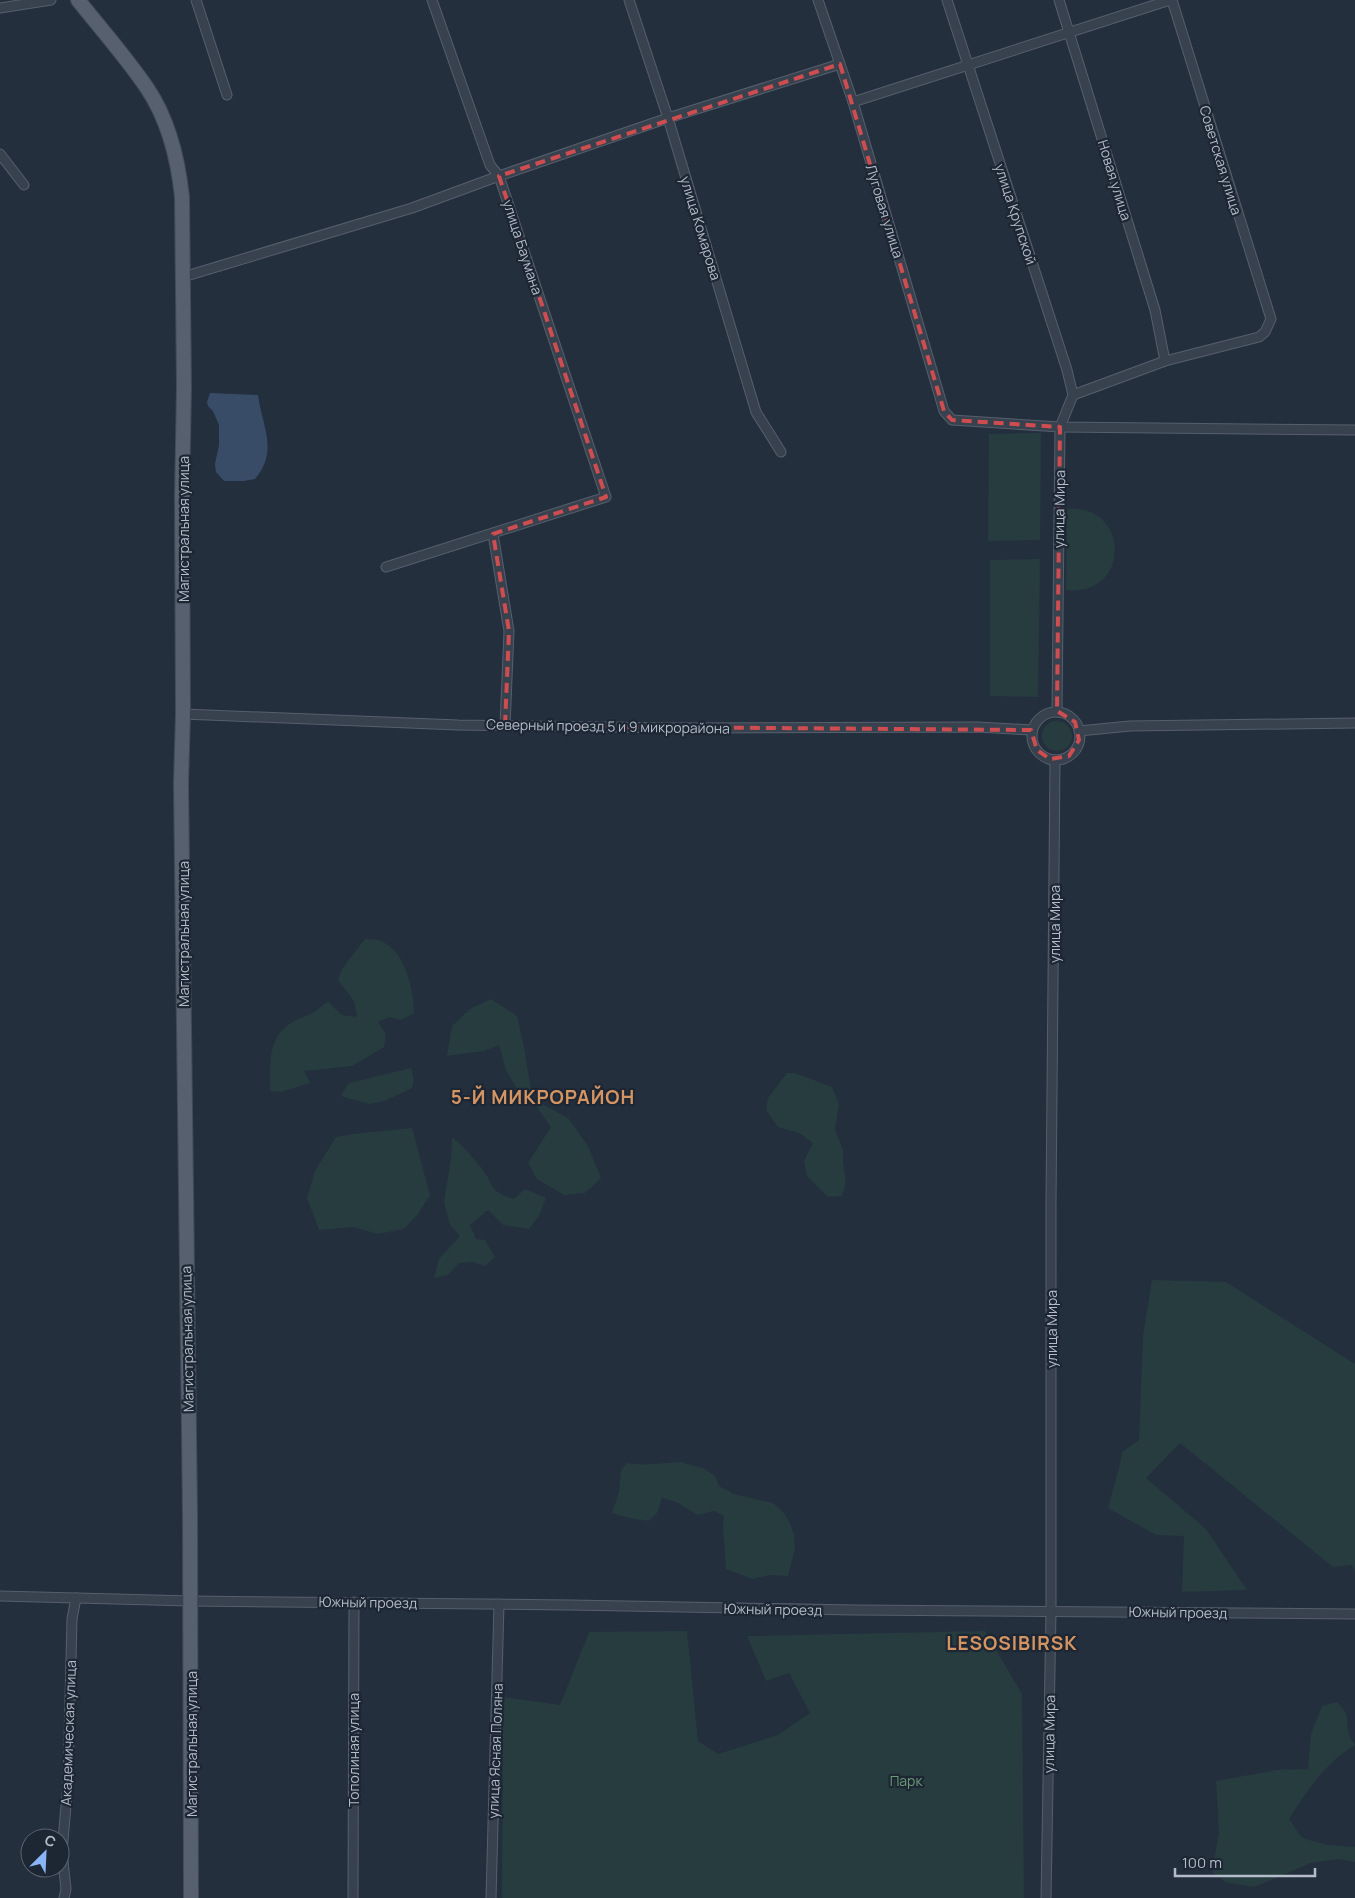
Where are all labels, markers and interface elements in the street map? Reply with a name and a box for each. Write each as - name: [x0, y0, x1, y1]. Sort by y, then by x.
- street label: Советская улица: [1195, 103, 1247, 217]
- street label: Новая улица: [1094, 137, 1136, 223]
- street label: улица Крупской: [991, 161, 1041, 267]
- street label: Луговая улица: [862, 162, 908, 260]
- street label: улица Комарова: [676, 174, 726, 282]
- street label: улица Баумана: [499, 197, 547, 297]
- street label: Магистральная улица: [174, 456, 193, 602]
- street label: улица Мира: [1049, 470, 1069, 548]
- street label: Северный проезд 5 и 9 микрорайона: [486, 714, 730, 738]
- street label: Магистральная улица: [174, 861, 193, 1007]
- street label: улица Мира: [1045, 885, 1064, 963]
- district label: 5-Й МИКРОРАЙОН: [451, 1084, 635, 1110]
- street label: Магистральная улица: [176, 1266, 198, 1412]
- street label: улица Мира: [1042, 1290, 1061, 1368]
- street label: Южный проезд: [319, 1592, 417, 1612]
- street label: Южный проезд: [724, 1599, 822, 1619]
- street label: Южный проезд: [1129, 1602, 1227, 1622]
- district label: LESOSIBIRSK: [946, 1630, 1078, 1656]
- street label: Академическая улица: [56, 1660, 80, 1806]
- street label: Магистральная улица: [182, 1671, 201, 1817]
- street label: улица Ясная Поляна: [483, 1683, 507, 1819]
- street label: Тополиная улица: [344, 1693, 363, 1807]
- street label: улица Мира: [1039, 1695, 1059, 1773]
- park label: Парк: [890, 1771, 923, 1790]
- north arrow: [20, 1828, 70, 1878]
- text: С: [42, 1830, 59, 1851]
- scale bar: [1175, 1846, 1315, 1878]
- text: 100 m: [1182, 1852, 1222, 1873]

